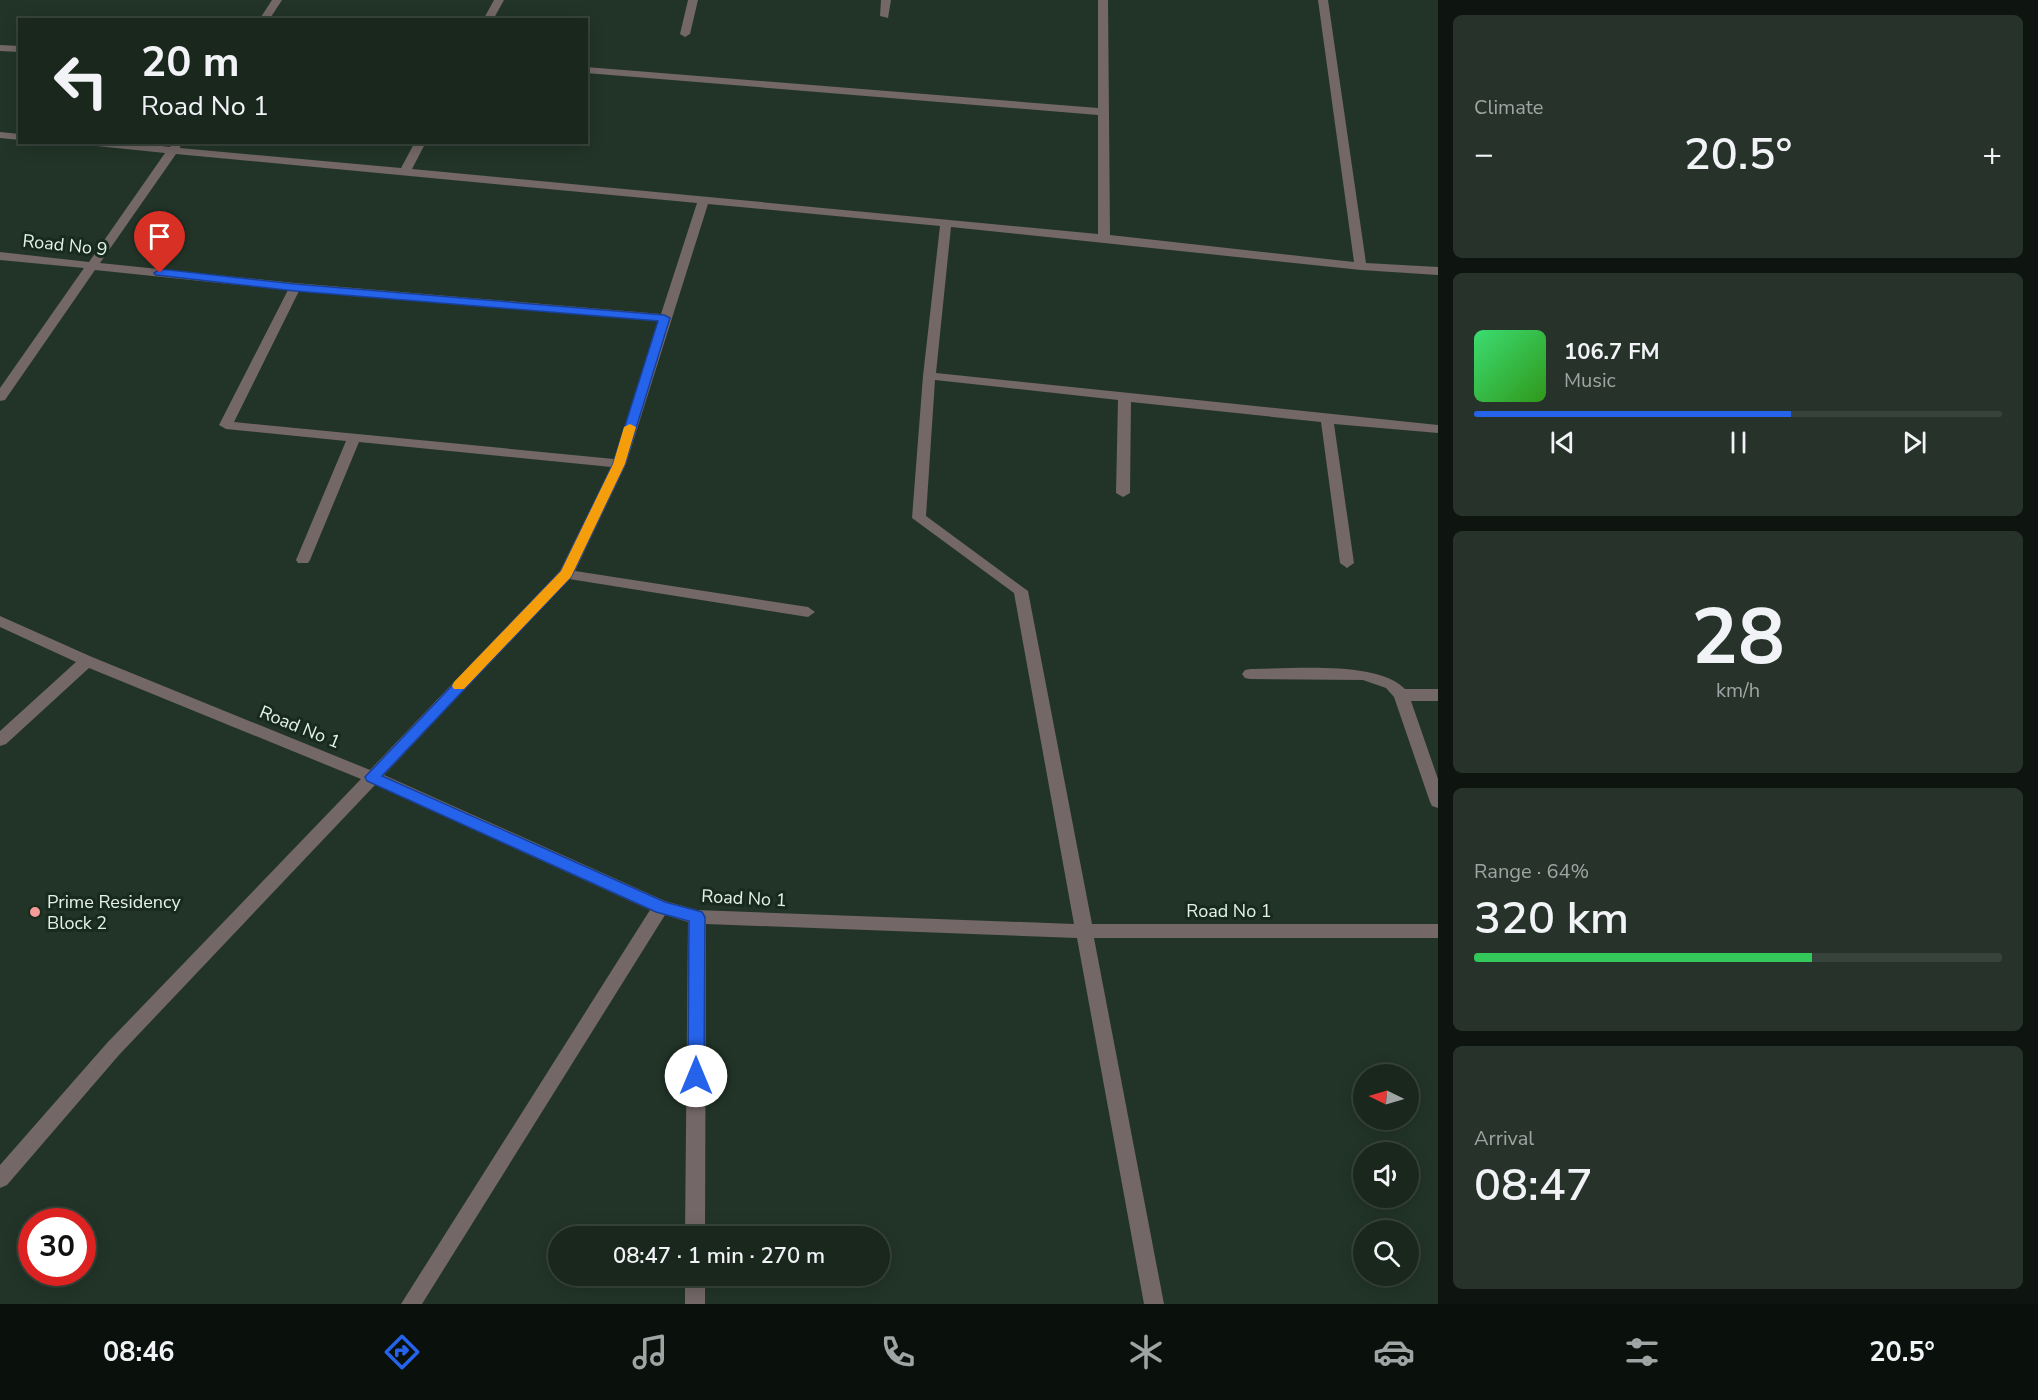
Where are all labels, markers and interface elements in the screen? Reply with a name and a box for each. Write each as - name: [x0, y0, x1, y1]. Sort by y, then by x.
- text: 20 m: [141, 34, 240, 91]
- icon: left: [42, 42, 120, 120]
- text: Road No 1: [141, 88, 269, 125]
- text: Climate: [1474, 94, 1543, 121]
- text: 20.5°: [1684, 124, 1792, 185]
- text: −: [1474, 132, 1494, 177]
- text: +: [1982, 132, 2002, 177]
- pin: [134, 211, 185, 273]
- icon: arrive: [143, 220, 176, 253]
- street label: Road No 9: [21, 229, 109, 261]
- text: 106.7 FM: [1564, 337, 1660, 367]
- text: Music: [1564, 367, 1616, 394]
- icon: previous: [1546, 426, 1579, 459]
- icon: pause: [1722, 426, 1755, 459]
- icon: next: [1898, 426, 1931, 459]
- text: 28: [1691, 584, 1785, 691]
- text: km/h: [1716, 677, 1760, 704]
- street label: Road No 1: [256, 700, 344, 754]
- text: Range · 64%: [1474, 858, 1589, 885]
- street label: Road No 1: [701, 884, 787, 912]
- text: 320 km: [1474, 888, 1629, 949]
- place label: Prime Residency Block 2: [47, 890, 181, 935]
- street label: Road No 1: [1186, 899, 1272, 923]
- marker: Prime Residency Block 2: [28, 905, 42, 919]
- position arrow: [664, 1044, 728, 1108]
- north arrow: [1353, 1064, 1419, 1130]
- map controls: [1353, 1064, 1419, 1286]
- text: Arrival: [1474, 1125, 1534, 1152]
- button: sound: [1353, 1142, 1419, 1208]
- text: 08:47: [1474, 1155, 1593, 1216]
- speed limit sign: 30: [18, 1208, 96, 1286]
- button: search: [1353, 1220, 1419, 1286]
- text: 08:47 · 1 min · 270 m: [613, 1241, 825, 1271]
- icon: directions: [381, 1331, 423, 1373]
- icon: music: [629, 1331, 671, 1373]
- icon: phone: [877, 1331, 919, 1373]
- icon: climate: [1125, 1331, 1167, 1373]
- icon: car: [1373, 1331, 1415, 1373]
- icon: filters: [1621, 1331, 1663, 1373]
- text: 08:46: [103, 1334, 175, 1371]
- text: 20.5°: [1869, 1334, 1935, 1371]

